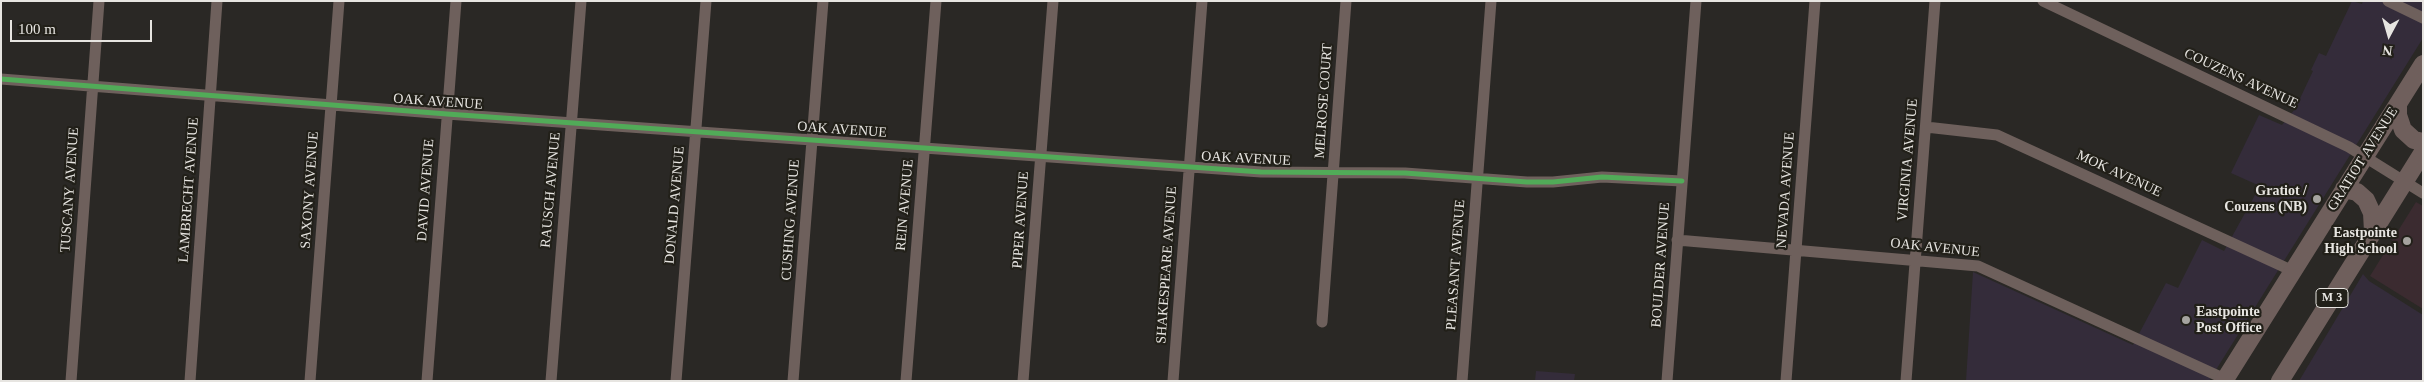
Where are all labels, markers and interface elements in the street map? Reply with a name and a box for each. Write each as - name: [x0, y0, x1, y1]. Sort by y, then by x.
- scale bar: [12, 10, 155, 42]
- north arrow: [2364, 10, 2414, 60]
- text: 100 m: [18, 21, 56, 37]
- text: N: [2382, 42, 2393, 58]
- street label: MELROSE COURT: [1312, 43, 1336, 159]
- street label: COUZENS AVENUE: [2181, 45, 2301, 113]
- street label: OAK AVENUE: [393, 90, 483, 114]
- street label: VIRGINIA AVENUE: [1894, 98, 1922, 222]
- street label: GRATIOT AVENUE: [2324, 104, 2402, 214]
- street label: LAMBRECHT AVENUE: [176, 117, 202, 263]
- street label: OAK AVENUE: [797, 118, 887, 142]
- street label: TUSCANY AVENUE: [57, 127, 83, 253]
- street label: SAXONY AVENUE: [298, 131, 322, 249]
- street label: RAUSCH AVENUE: [538, 131, 564, 249]
- street label: NEVADA AVENUE: [1774, 131, 1798, 249]
- street label: DAVID AVENUE: [414, 138, 438, 242]
- street label: DONALD AVENUE: [661, 145, 689, 265]
- street label: MOK AVENUE: [2074, 147, 2164, 201]
- street label: OAK AVENUE: [1201, 148, 1291, 170]
- street label: REIN AVENUE: [893, 158, 917, 252]
- street label: CUSHING AVENUE: [778, 159, 804, 281]
- street label: PIPER AVENUE: [1009, 171, 1033, 269]
- place label: Gratiot / Couzens (NB): [2224, 183, 2307, 216]
- street label: SHAKESPEARE AVENUE: [1153, 186, 1181, 344]
- marker: Gratiot / Couzens (NB): [2311, 193, 2323, 205]
- street label: PLEASANT AVENUE: [1443, 199, 1469, 331]
- street label: BOULDER AVENUE: [1648, 202, 1674, 328]
- place label: Eastpointe High School: [2324, 225, 2397, 258]
- street label: OAK AVENUE: [1890, 235, 1980, 261]
- marker: Eastpointe High School: [2401, 235, 2413, 247]
- road number: M 3: [2316, 288, 2348, 308]
- place label: Eastpointe Post Office: [2196, 304, 2262, 336]
- marker: Eastpointe Post Office: [2180, 314, 2192, 326]

